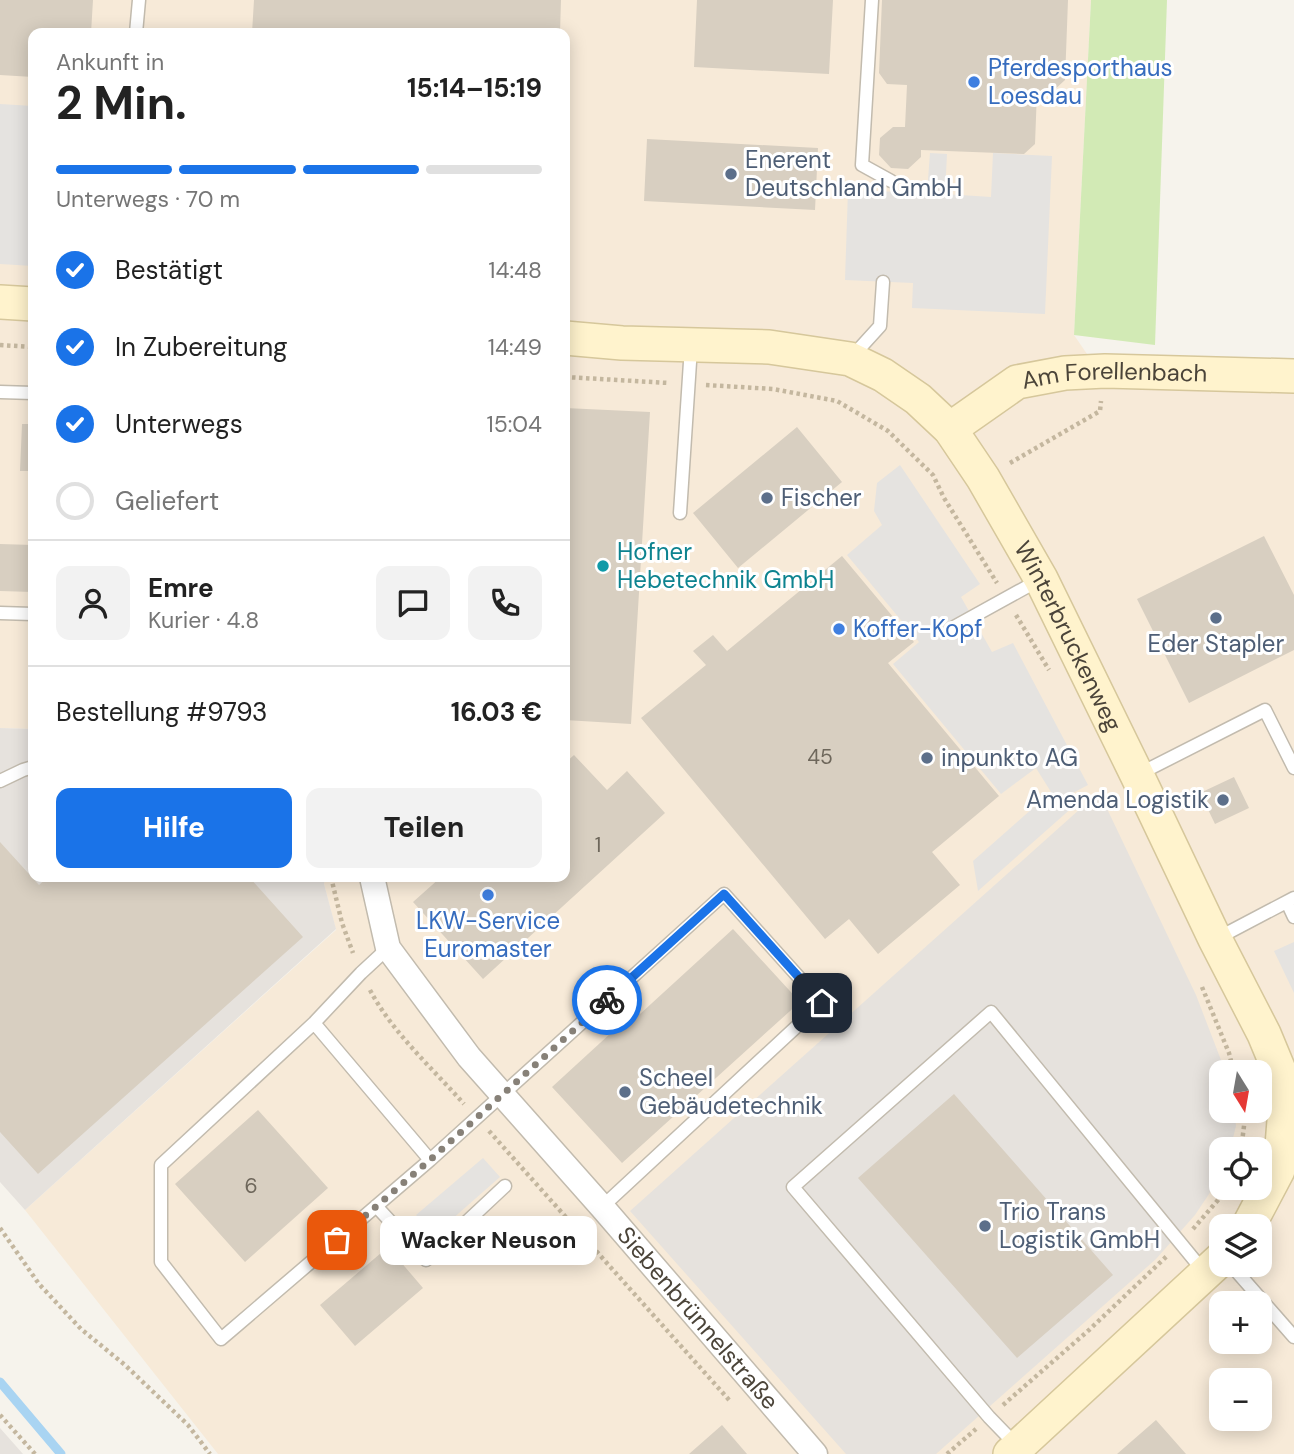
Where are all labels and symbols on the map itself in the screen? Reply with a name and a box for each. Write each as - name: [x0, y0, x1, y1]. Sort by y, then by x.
- place label: Pferdesporthaus Loesdau: [988, 52, 1173, 111]
- marker: Pferdesporthaus Loesdau: [966, 74, 982, 90]
- place label: Enerent Deutschland GmbH: [745, 144, 962, 203]
- marker: Enerent Deutschland GmbH: [723, 166, 739, 182]
- street label: Am Forellenbach: [1019, 355, 1208, 396]
- place label: Fischer: [781, 482, 862, 513]
- marker: Fischer: [759, 490, 775, 506]
- street label: Winterbruckenweg: [1007, 535, 1129, 736]
- place label: Hofner Hebetechnik GmbH: [617, 536, 834, 595]
- marker: Hofner Hebetechnik GmbH: [595, 558, 611, 574]
- marker: Eder Stapler: [1208, 610, 1224, 626]
- place label: Koffer-Kopf: [853, 613, 982, 644]
- marker: Koffer-Kopf: [831, 621, 847, 637]
- place label: Eder Stapler: [1148, 628, 1285, 659]
- place label: inpunkto AG: [941, 742, 1078, 773]
- house number: 45: [807, 743, 833, 771]
- marker: inpunkto AG: [919, 750, 935, 766]
- place label: Amenda Logistik: [1026, 784, 1209, 815]
- marker: Amenda Logistik: [1215, 792, 1231, 808]
- house number: 1: [595, 831, 601, 859]
- marker: LKW-Service Euromaster: [480, 887, 496, 903]
- place label: LKW-Service Euromaster: [416, 905, 560, 964]
- courier: [572, 965, 642, 1035]
- pin: [792, 973, 852, 1033]
- north arrow: [1209, 1060, 1272, 1124]
- place label: Scheel Gebäudetechnik: [639, 1062, 823, 1121]
- marker: Scheel Gebäudetechnik: [617, 1084, 633, 1100]
- house number: 6: [244, 1172, 258, 1200]
- place label: Trio Trans Logistik GmbH: [999, 1196, 1160, 1255]
- pin: [307, 1210, 367, 1270]
- callout: Wacker Neuson: [379, 1216, 596, 1264]
- marker: Trio Trans Logistik GmbH: [977, 1218, 993, 1234]
- street label: Siebenbrünnelstraße: [611, 1220, 786, 1416]

